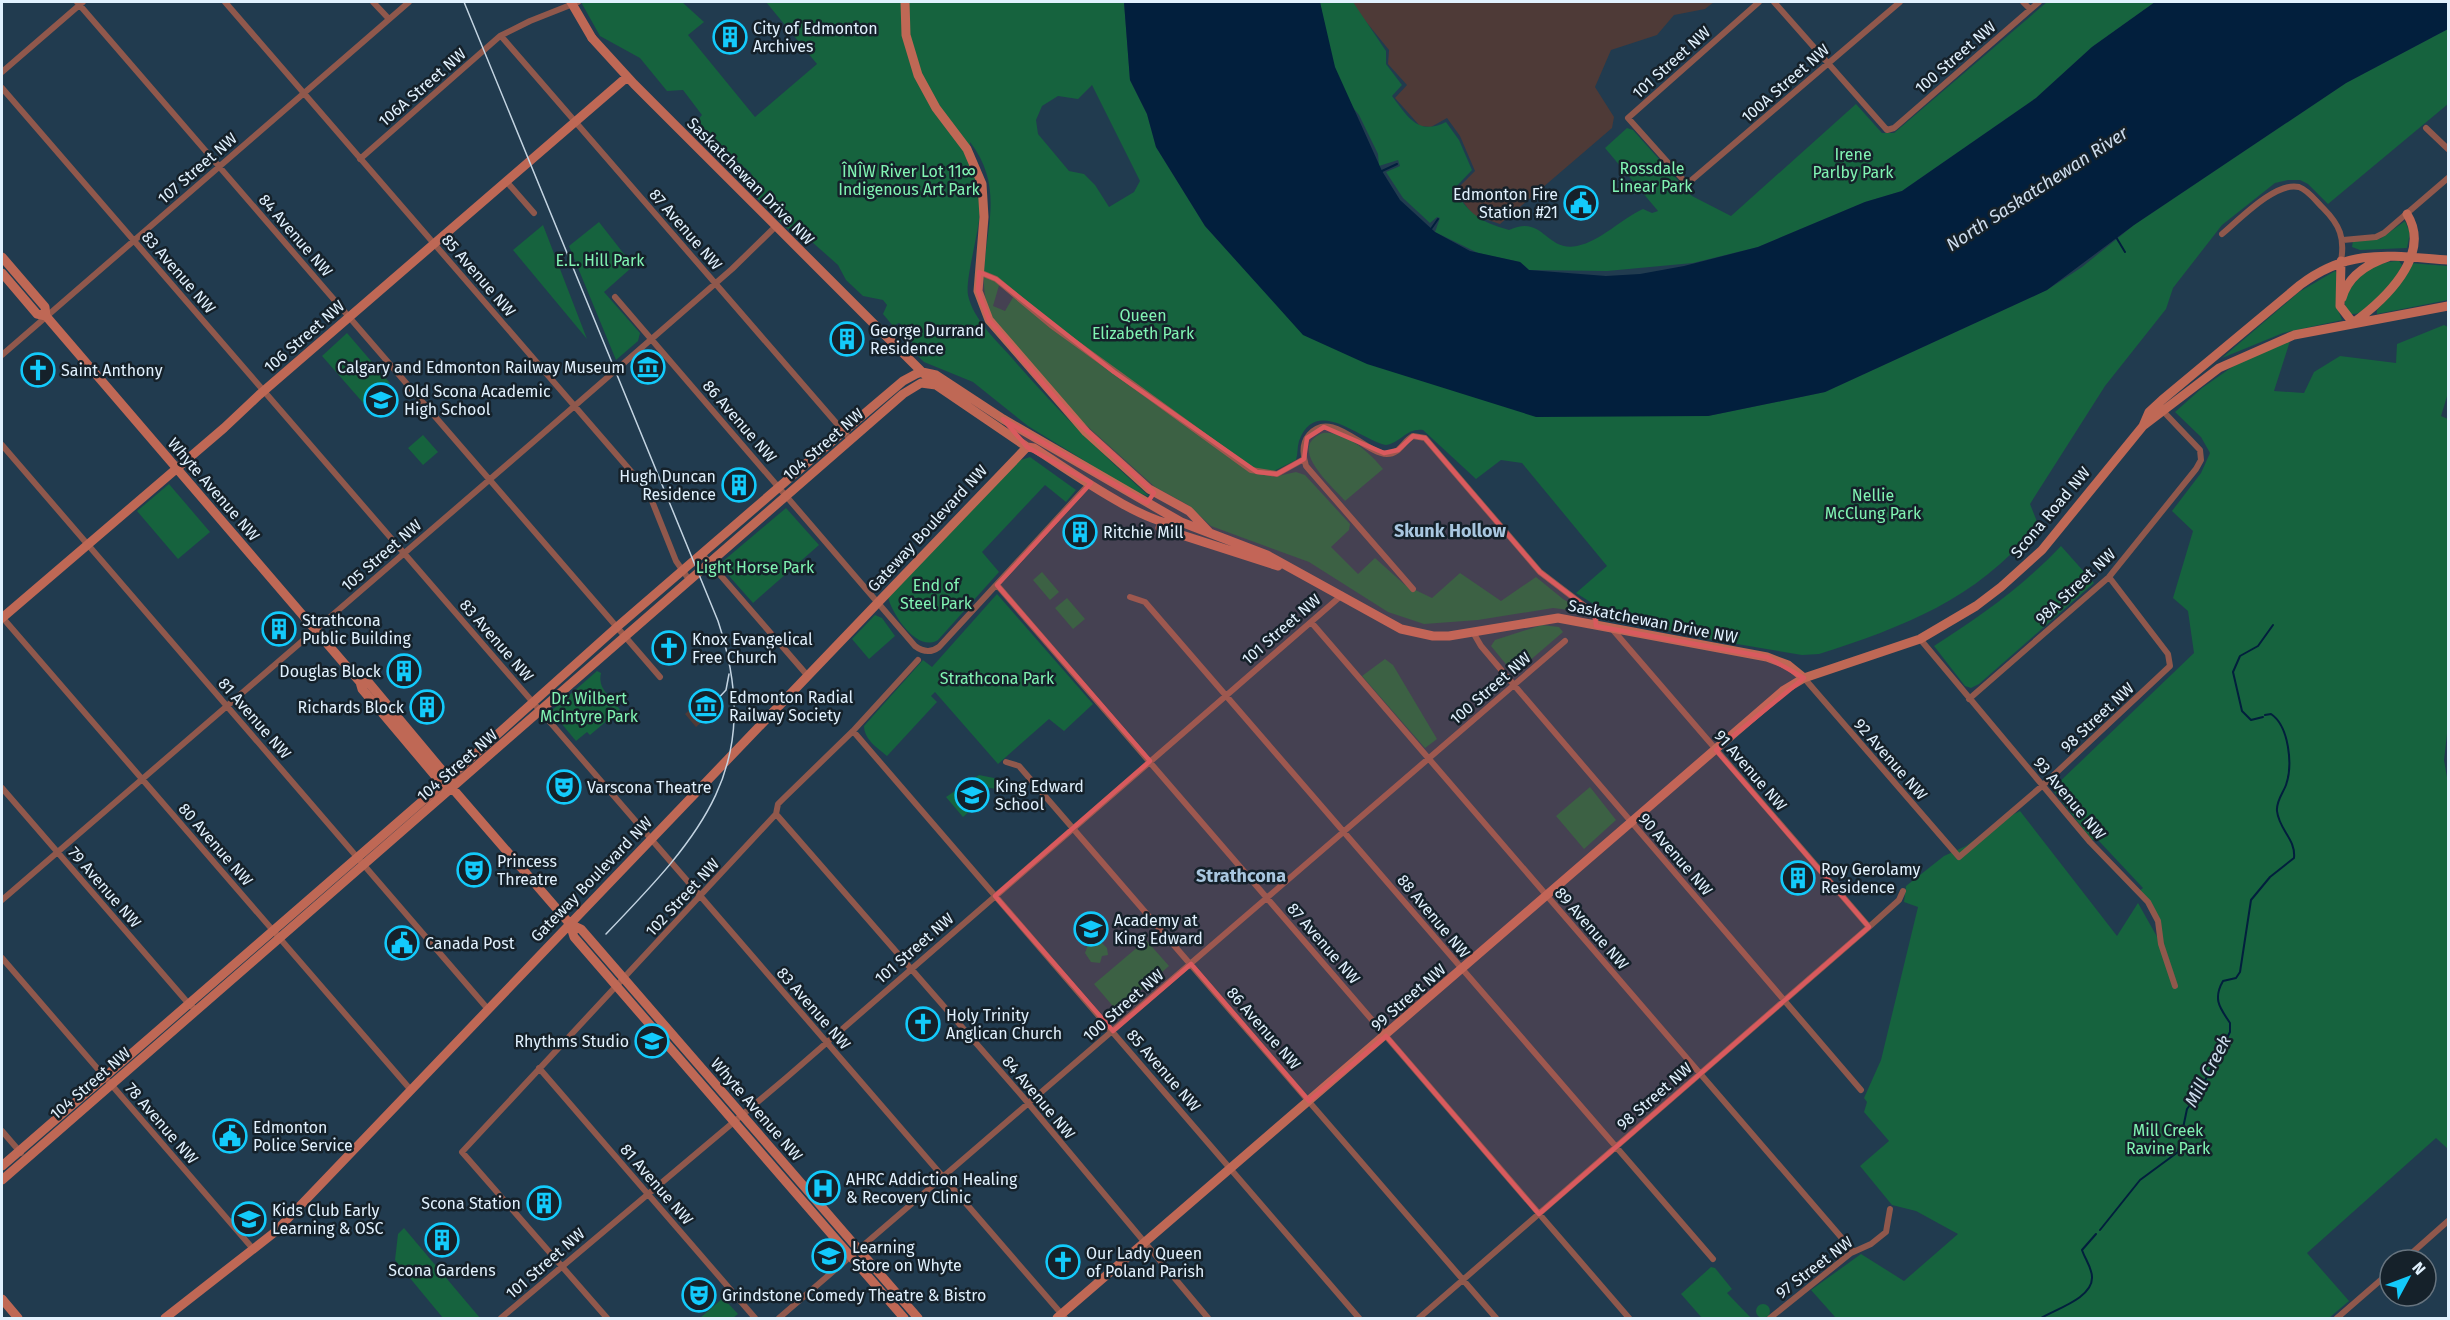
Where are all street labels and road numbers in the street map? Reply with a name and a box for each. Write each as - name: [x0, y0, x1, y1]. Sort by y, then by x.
- street label: 100 Street NW: [1911, 17, 2000, 98]
- street label: 101 Street NW: [1628, 22, 1714, 102]
- street label: 100A Street NW: [1738, 40, 1833, 127]
- street label: 106A Street NW: [375, 44, 470, 130]
- street label: Saskatchewan Drive NW: [683, 114, 818, 249]
- street label: 107 Street NW: [154, 129, 241, 208]
- street label: 87 Avenue NW: [645, 185, 726, 274]
- street label: 84 Avenue NW: [255, 190, 337, 280]
- street label: 83 Avenue NW: [138, 227, 219, 317]
- street label: 85 Avenue NW: [438, 230, 519, 320]
- street label: 106 Street NW: [260, 296, 348, 376]
- street label: 86 Avenue NW: [699, 376, 781, 466]
- street label: 104 Street NW: [779, 404, 867, 484]
- street label: Whyte Avenue NW: [164, 434, 264, 545]
- street label: Gateway Boulevard NW: [864, 461, 991, 596]
- street label: Scona Road NW: [2007, 463, 2094, 562]
- street label: 105 Street NW: [337, 515, 425, 595]
- street label: 98A Street NW: [2031, 544, 2119, 628]
- street label: 101 Street NW: [1238, 590, 1325, 669]
- street label: 83 Avenue NW: [456, 595, 537, 685]
- street label: Saskatchewan Drive NW: [1567, 596, 1739, 647]
- street label: 100 Street NW: [1446, 648, 1535, 729]
- street label: 81 Avenue NW: [214, 674, 295, 763]
- street label: 98 Street NW: [2057, 679, 2138, 756]
- street label: 92 Avenue NW: [1850, 715, 1931, 804]
- street label: 104 Street NW: [413, 725, 501, 805]
- street label: 91 Avenue NW: [1710, 726, 1791, 815]
- street label: 93 Avenue NW: [2030, 753, 2110, 843]
- street label: 80 Avenue NW: [175, 799, 257, 890]
- street label: 90 Avenue NW: [1635, 809, 1717, 899]
- street label: Gateway Boulevard NW: [527, 813, 656, 946]
- street label: 79 Avenue NW: [64, 843, 145, 932]
- street label: 102 Street NW: [641, 854, 723, 940]
- street label: 88 Avenue NW: [1393, 871, 1474, 962]
- street label: 89 Avenue NW: [1551, 883, 1632, 973]
- street label: 87 Avenue NW: [1283, 899, 1364, 988]
- street label: 101 Street NW: [871, 909, 958, 988]
- street label: 99 Street NW: [1367, 960, 1450, 1035]
- street label: 83 Avenue NW: [773, 963, 854, 1053]
- street label: 100 Street NW: [1079, 965, 1168, 1046]
- street label: 86 Avenue NW: [1223, 983, 1305, 1073]
- street label: 85 Avenue NW: [1123, 1025, 1204, 1115]
- street label: 104 Street NW: [46, 1043, 134, 1123]
- street label: 84 Avenue NW: [998, 1052, 1079, 1143]
- street label: Whyte Avenue NW: [707, 1054, 807, 1165]
- street label: 98 Street NW: [1613, 1059, 1696, 1134]
- street label: 78 Avenue NW: [121, 1079, 202, 1168]
- street label: 81 Avenue NW: [616, 1140, 697, 1229]
- street label: 101 Street NW: [502, 1224, 589, 1303]
- street label: 97 Street NW: [1772, 1232, 1856, 1302]

